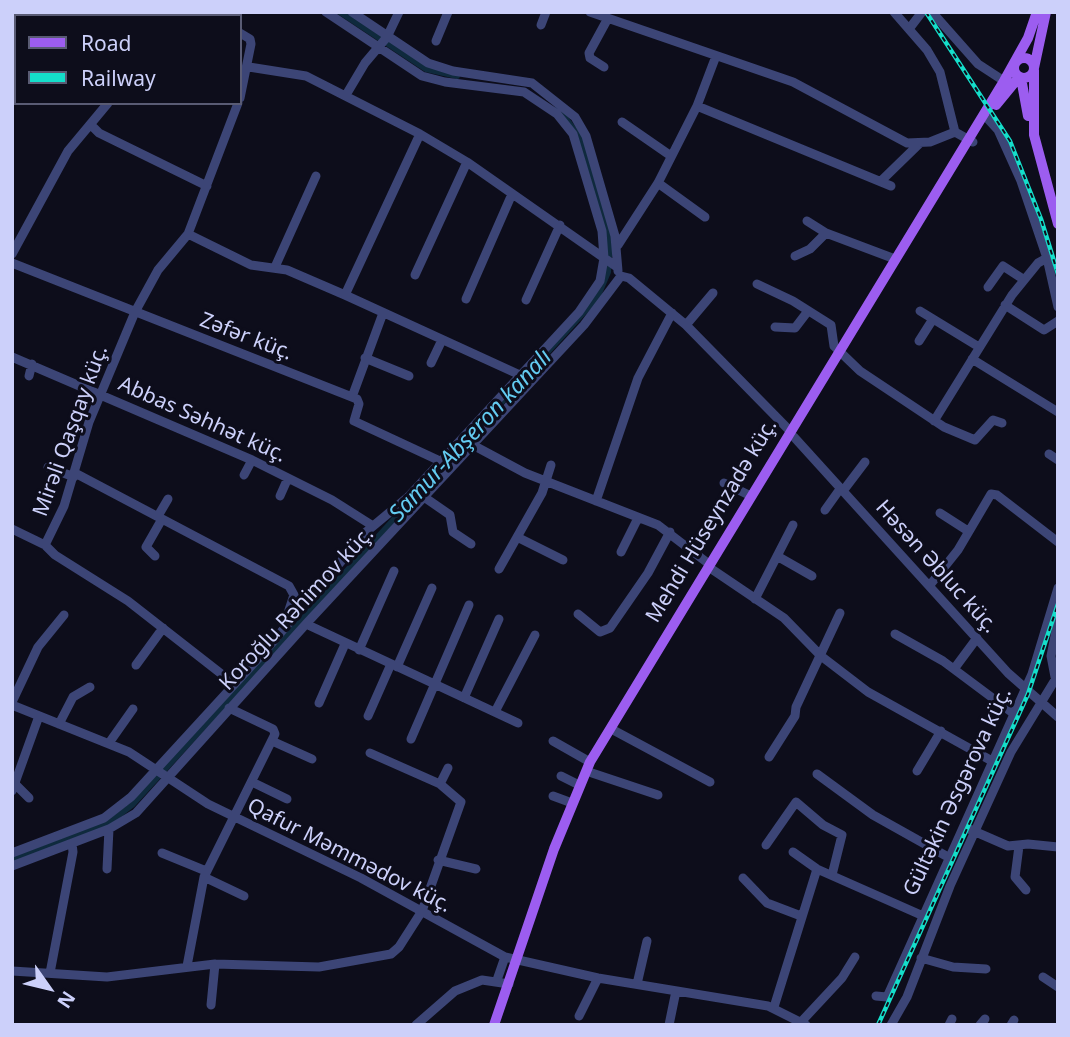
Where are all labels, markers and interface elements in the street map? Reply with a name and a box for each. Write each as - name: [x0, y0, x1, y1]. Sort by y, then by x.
- legend: [14, 14, 242, 105]
- text: Road: [81, 29, 131, 57]
- text: Railway: [81, 64, 156, 92]
- street label: Zəfər küç.: [196, 308, 296, 366]
- street label: Mirəli Qaşqay küç.: [28, 342, 114, 520]
- water label: Samur-Abşeron kanalı: [384, 344, 558, 528]
- street label: Abbas Səhhət küç.: [114, 372, 290, 468]
- street label: Mehdi Hüseynzadə küç.: [641, 415, 783, 627]
- street label: Həsən Əbluc küç.: [870, 495, 1002, 639]
- street label: Koroğlu Rəhimov küç.: [215, 522, 379, 696]
- street label: Gültəkin Əsgərova küç.: [899, 684, 1017, 900]
- street label: Qafur Məmmədov küç.: [243, 794, 455, 918]
- north arrow: [14, 953, 84, 1023]
- text: N: [51, 986, 82, 1013]

